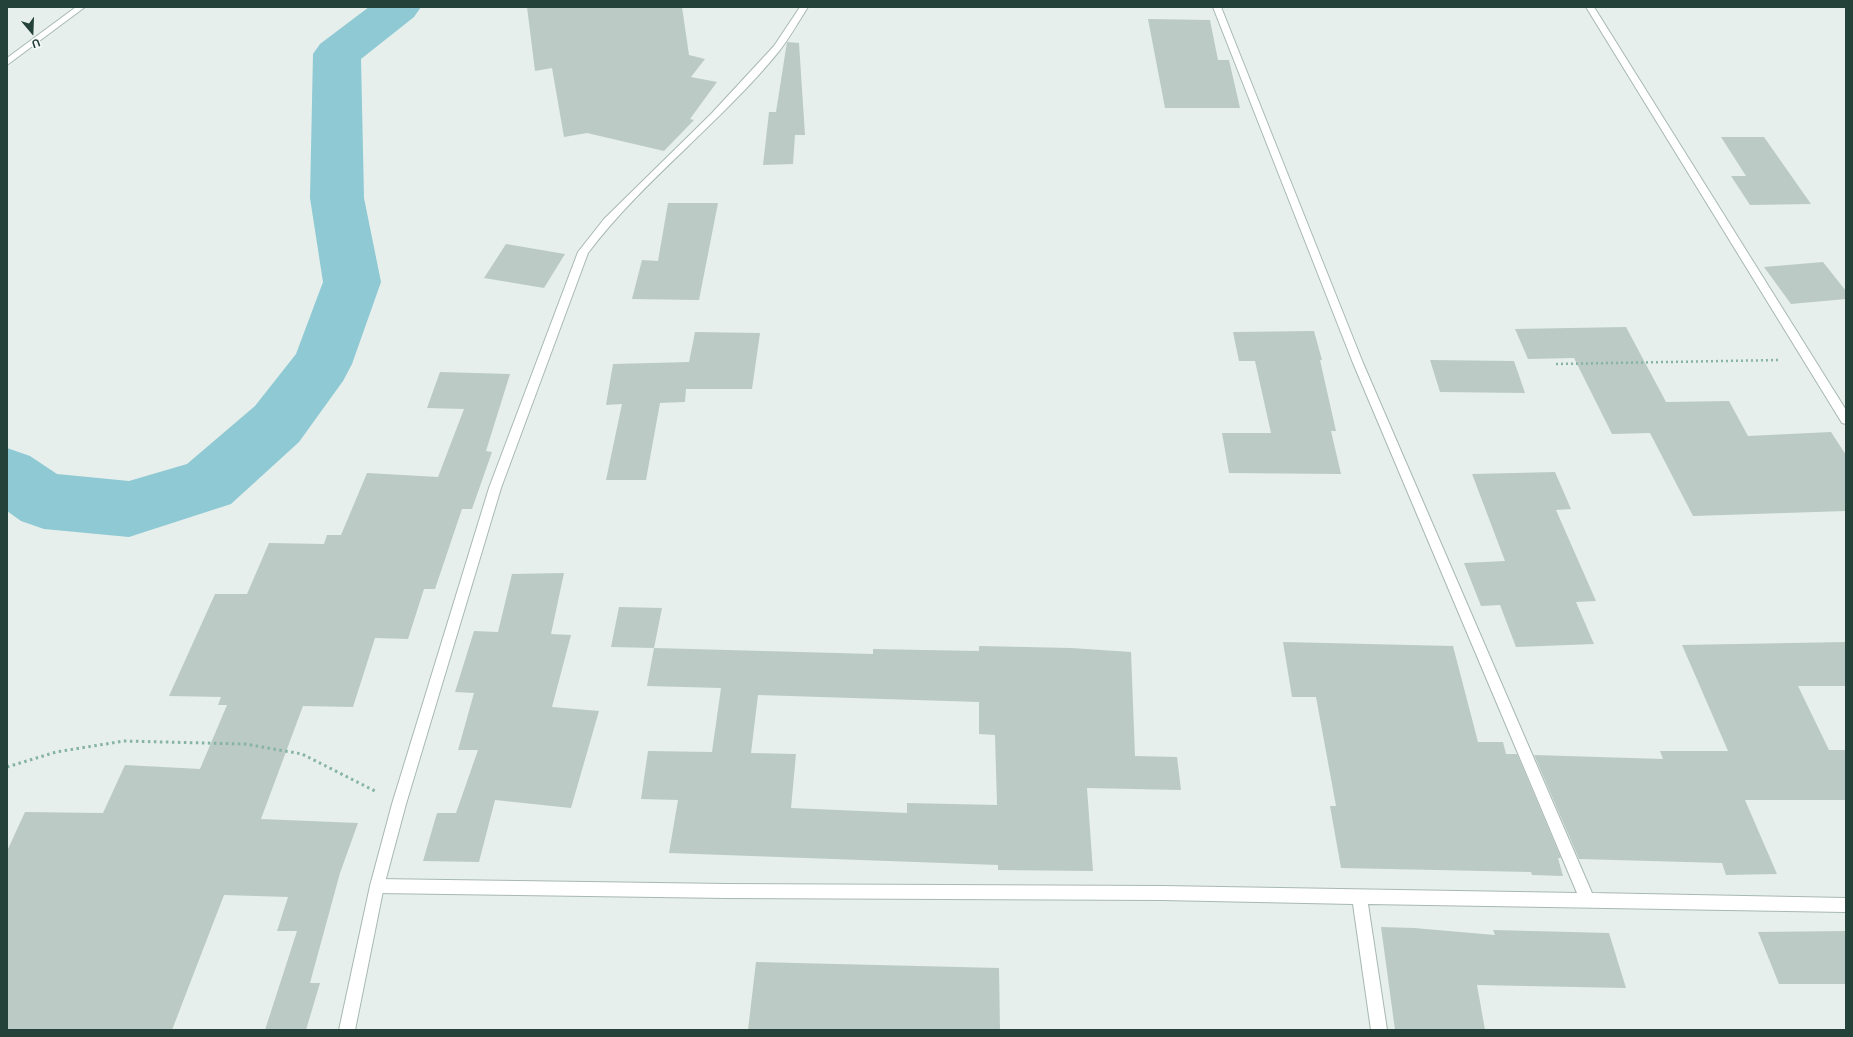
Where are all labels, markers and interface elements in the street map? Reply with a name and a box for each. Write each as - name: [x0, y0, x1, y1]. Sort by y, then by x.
- north arrow: [12, 12, 52, 52]
- text: U: [30, 35, 42, 51]

